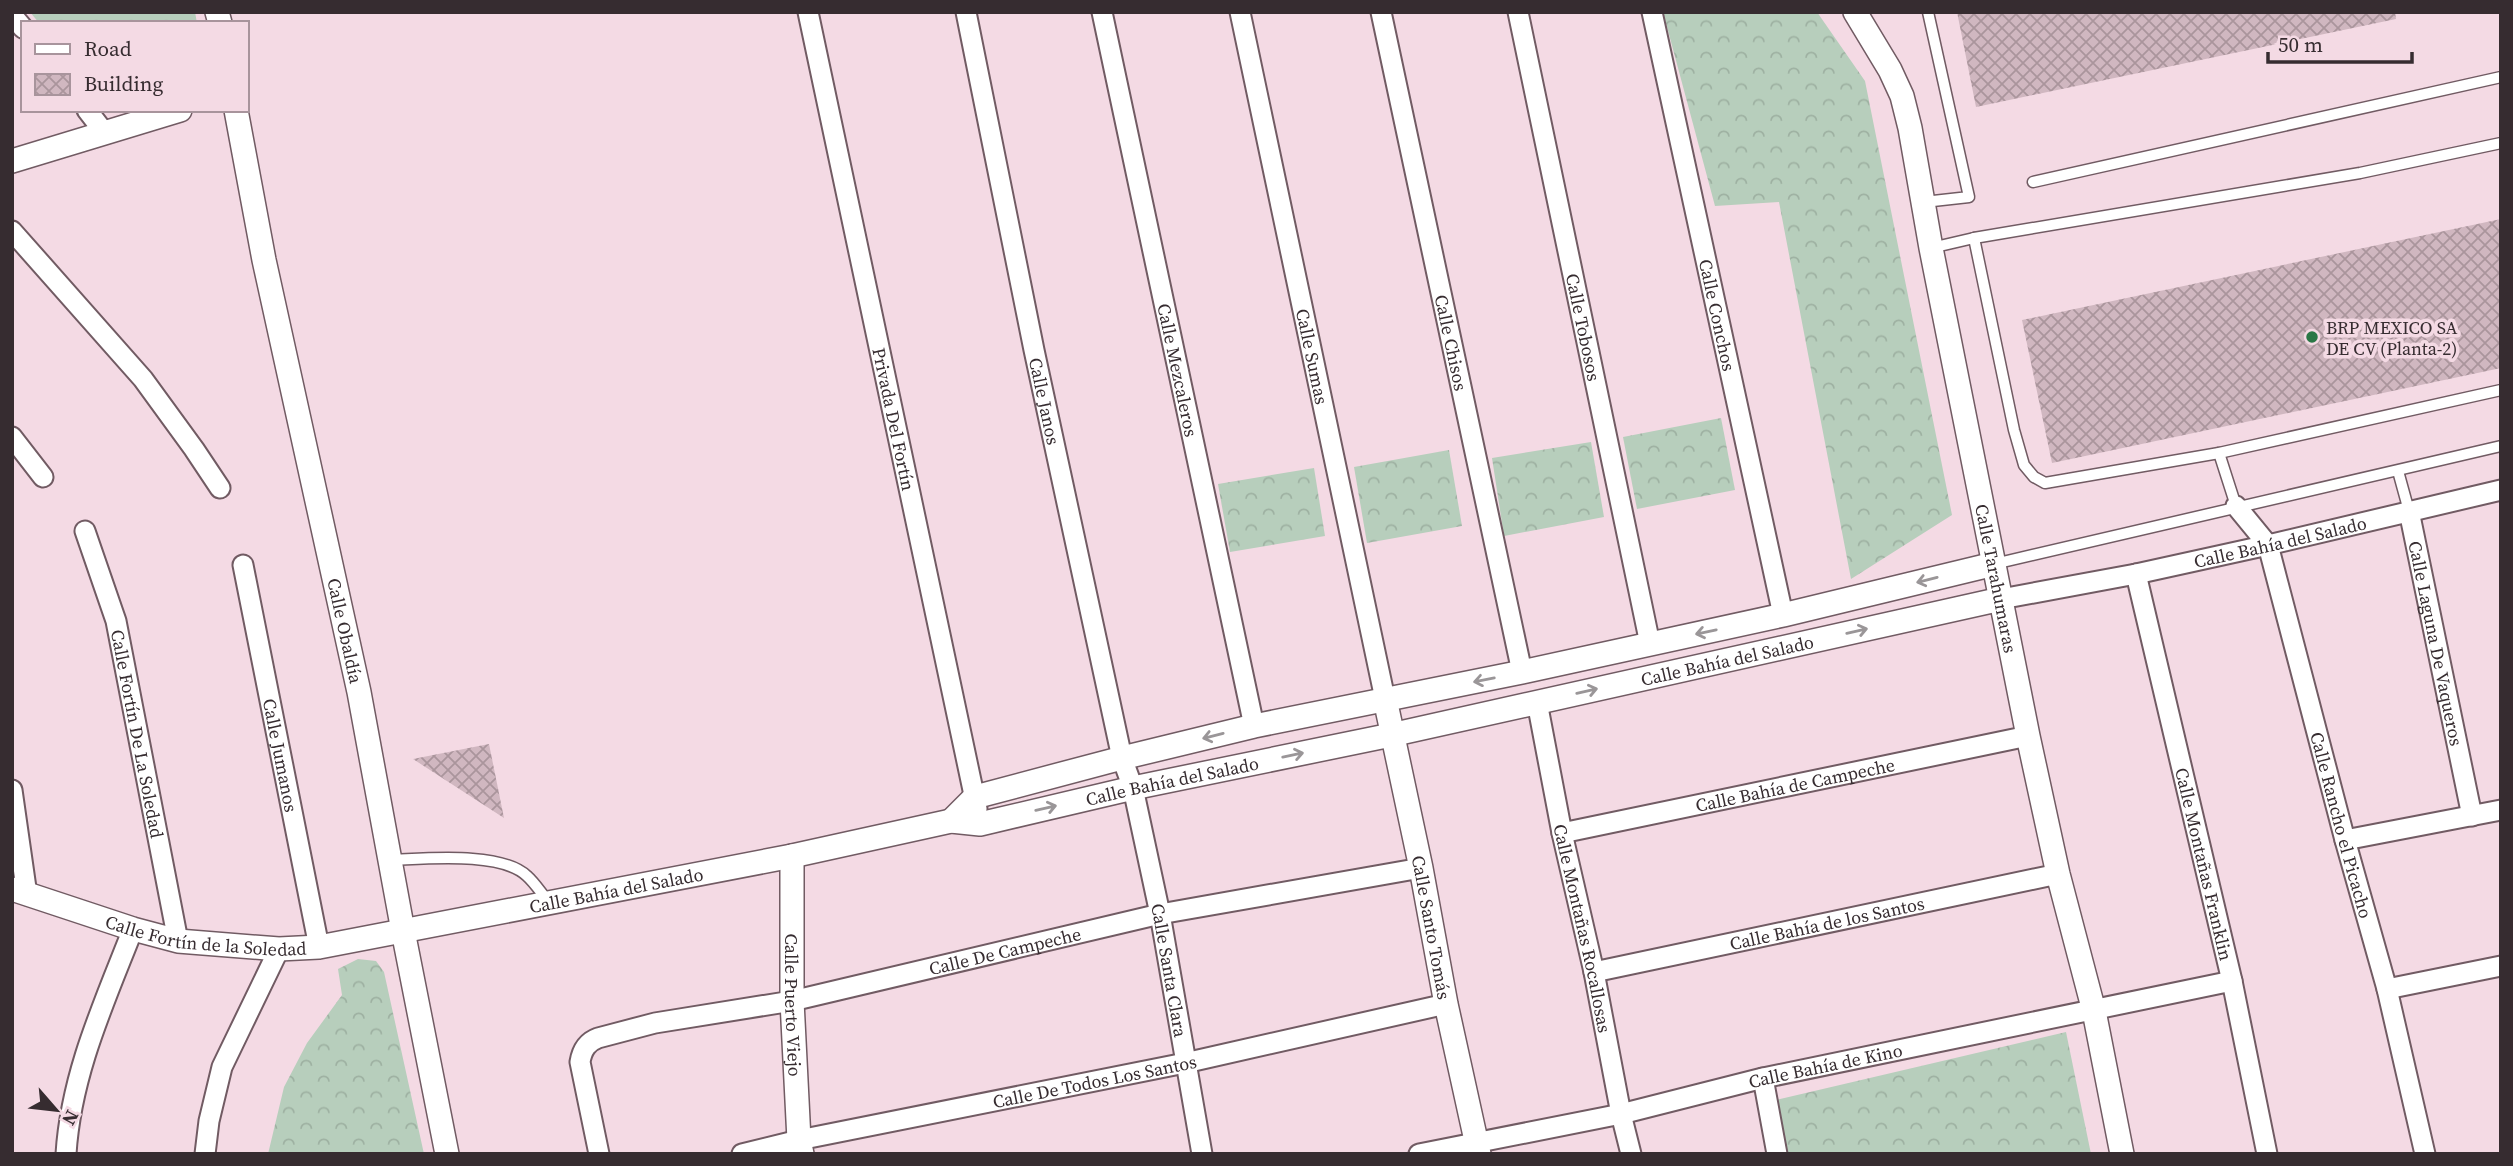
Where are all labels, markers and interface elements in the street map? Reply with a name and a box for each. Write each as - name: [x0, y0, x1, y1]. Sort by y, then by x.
- legend: [21, 21, 248, 112]
- scale bar: [2268, 21, 2412, 65]
- text: 50 m: [2278, 30, 2323, 59]
- text: Road: [84, 34, 132, 63]
- text: Building: [84, 69, 163, 98]
- street label: Calle Conchos: [1693, 257, 1742, 373]
- street label: Calle Tobosos: [1560, 271, 1607, 384]
- street label: Calle Chisos: [1429, 292, 1474, 393]
- street label: Calle Mezcaleros: [1152, 301, 1205, 439]
- street label: Calle Sumas: [1290, 306, 1335, 407]
- place label: BRP MEXICO SA DE CV (Planta-2): [2326, 315, 2458, 361]
- marker: BRP MEXICO SA DE CV (Planta-2): [2304, 329, 2320, 345]
- street label: Privada Del Fortín: [867, 345, 922, 493]
- street label: Calle Janos: [1023, 355, 1067, 447]
- street label: Calle Tarahumaras: [1970, 502, 2024, 655]
- street label: Calle Bahía del Salado: [2191, 510, 2369, 573]
- street label: Calle Laguna De Vaqueros: [2403, 538, 2470, 748]
- one-way arrow: [1916, 574, 1939, 587]
- street label: Calle Obaldía: [322, 576, 369, 686]
- one-way arrow: [1845, 623, 1868, 637]
- one-way arrow: [1695, 626, 1718, 639]
- street label: Calle Fortín De La Soledad: [105, 627, 170, 840]
- street label: Calle Bahía del Salado: [1638, 629, 1816, 691]
- one-way arrow: [1473, 674, 1495, 687]
- one-way arrow: [1575, 683, 1598, 697]
- street label: Calle Jumanos: [257, 696, 304, 814]
- street label: Calle Rancho el Picacho: [2305, 729, 2379, 921]
- one-way arrow: [1202, 730, 1225, 743]
- one-way arrow: [1281, 748, 1304, 761]
- street label: Calle Bahía del Salado: [1083, 750, 1261, 811]
- street label: Calle Bahía de Campeche: [1693, 752, 1897, 817]
- street label: Calle Montañas Franklin: [2170, 765, 2239, 963]
- one-way arrow: [1035, 801, 1057, 814]
- street label: Calle Montañas Rocallosas: [1548, 822, 1618, 1035]
- street label: Calle Santo Tomás: [1406, 853, 1457, 1002]
- street label: Calle Bahía del Salado: [527, 861, 705, 919]
- street label: Calle Bahía de los Santos: [1727, 890, 1927, 956]
- street label: Calle Santa Clara: [1146, 901, 1194, 1040]
- street label: Calle Fortín de la Soledad: [102, 908, 307, 962]
- street label: Calle De Campeche: [926, 921, 1083, 981]
- street label: Calle Puerto Viejo: [779, 933, 808, 1077]
- street label: Calle Bahía de Kino: [1746, 1037, 1905, 1094]
- street label: Calle De Todos Los Santos: [990, 1048, 1199, 1114]
- north arrow: [21, 1075, 91, 1145]
- text: N: [56, 1106, 86, 1130]

